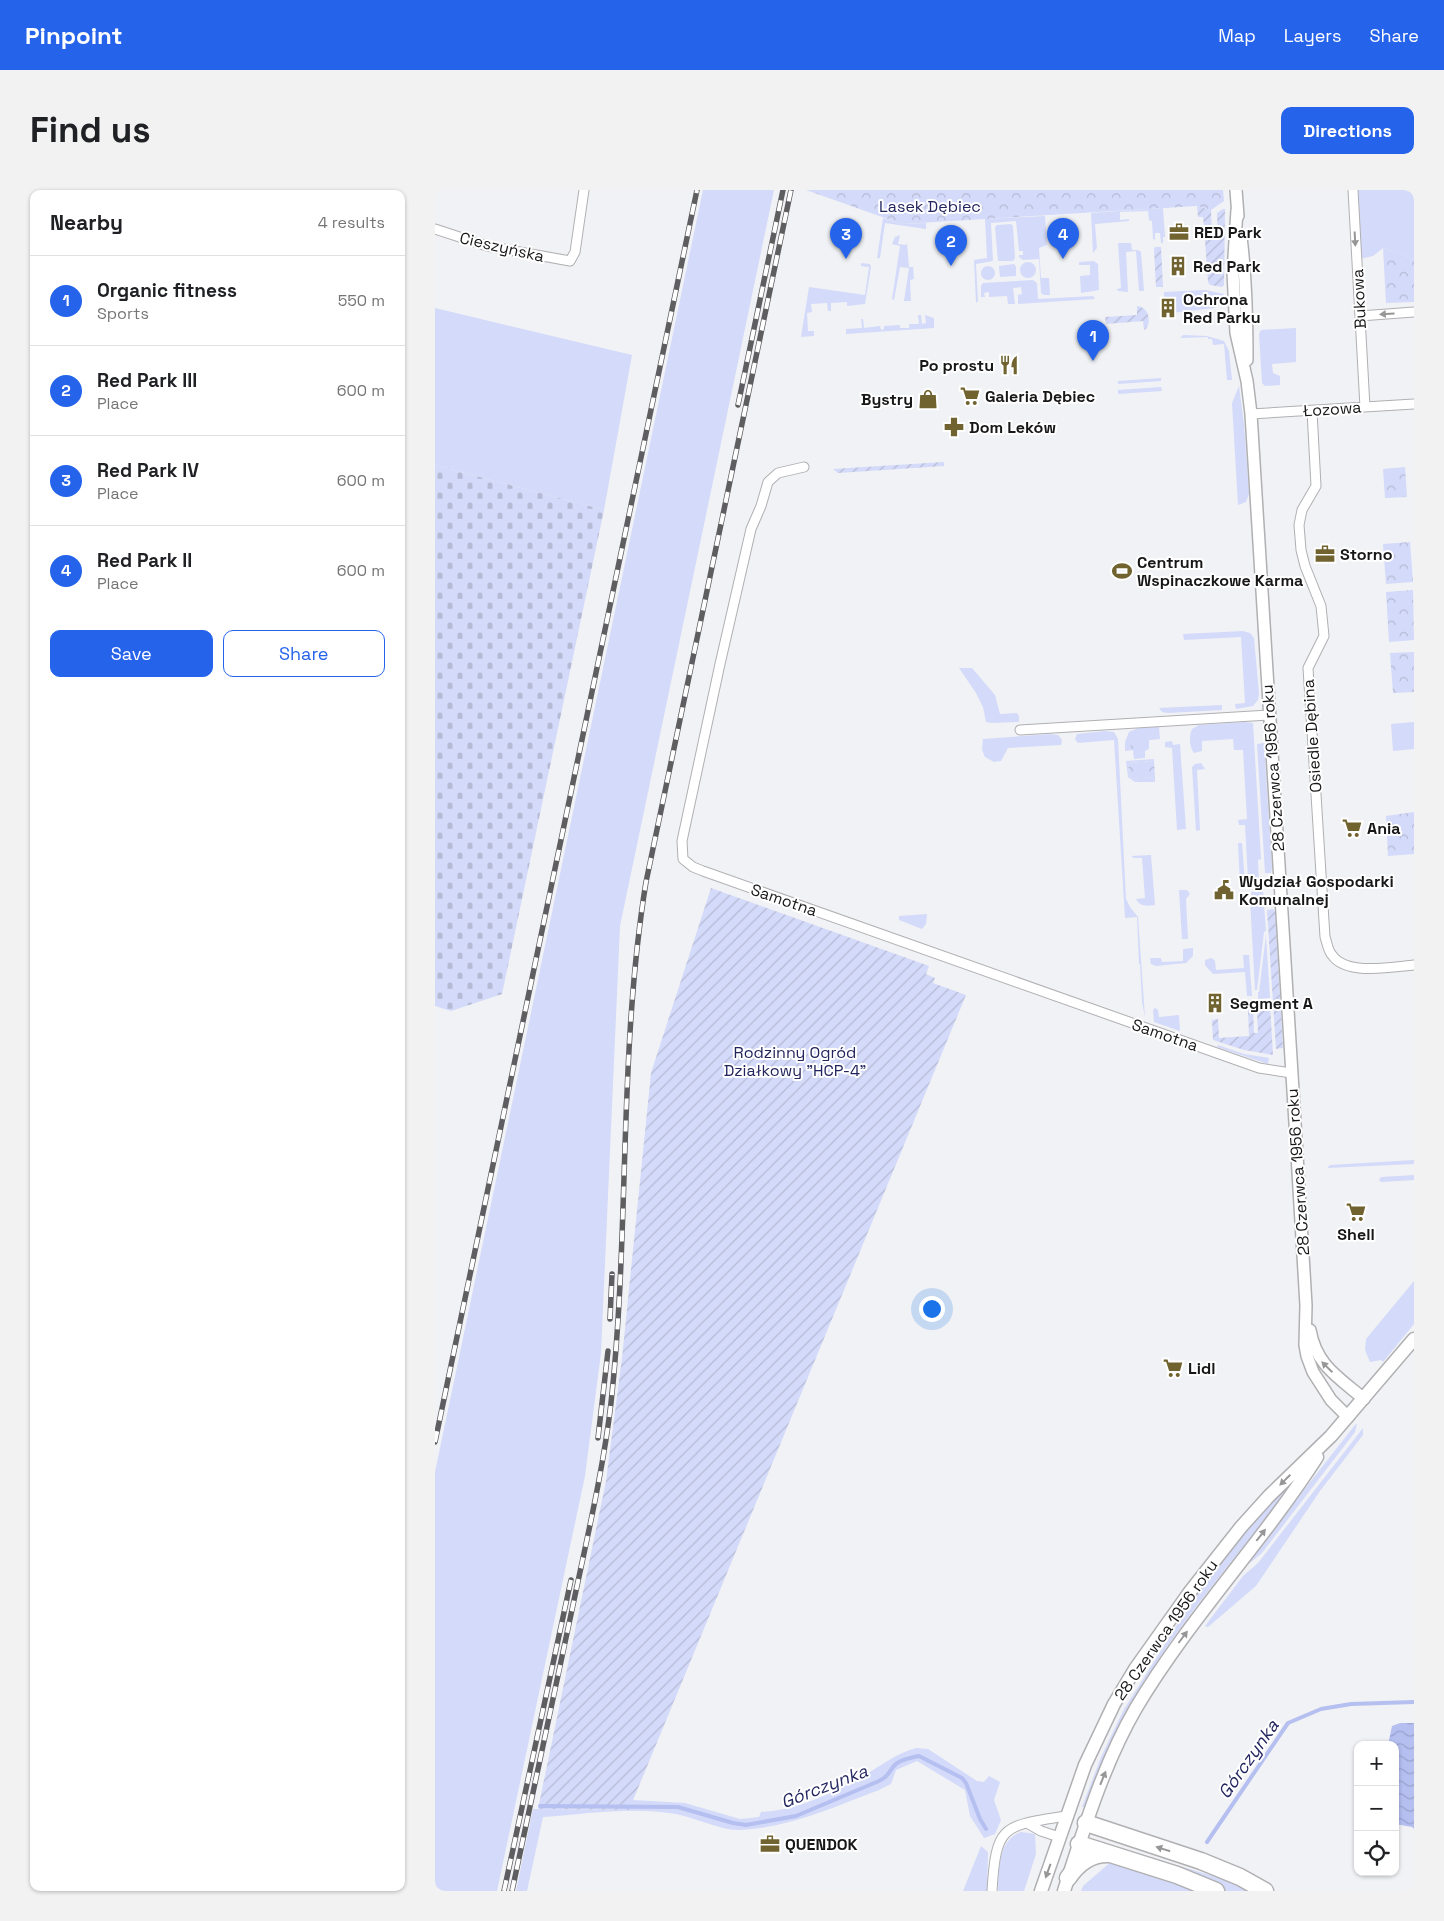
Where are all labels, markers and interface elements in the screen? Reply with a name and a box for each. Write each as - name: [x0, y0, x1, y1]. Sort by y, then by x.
- text: Pinpoint: [25, 20, 122, 51]
- text: Map: [1218, 24, 1256, 47]
- text: Layers: [1284, 24, 1341, 47]
- text: Share: [1369, 24, 1419, 47]
- button: Directions: [1281, 107, 1414, 154]
- text: Find us: [30, 108, 151, 152]
- park label: Lasek Dębiec: [879, 196, 981, 217]
- text: Nearby: [50, 209, 123, 236]
- text: 4 results: [318, 212, 385, 233]
- pin: 3: [830, 218, 862, 259]
- pin: 4: [1047, 218, 1079, 259]
- office icon: RED Park: [1168, 221, 1190, 243]
- place label: RED Park: [1194, 222, 1262, 243]
- pin: 2: [935, 225, 967, 266]
- street label: Cieszyńska: [458, 227, 546, 267]
- one-way arrow: [1352, 231, 1360, 247]
- building icon: Red Park: [1167, 255, 1189, 277]
- place label: Red Park: [1193, 256, 1261, 277]
- street label: Bukowa: [1347, 268, 1371, 330]
- text: Organic fitness: [97, 278, 237, 303]
- place label: Ochrona Red Parku: [1183, 289, 1261, 328]
- text: 1: [62, 290, 70, 311]
- text: 550 m: [338, 290, 385, 311]
- building icon: Ochrona Red Parku: [1157, 297, 1179, 319]
- text: Sports: [97, 303, 149, 324]
- one-way arrow: [1379, 310, 1395, 318]
- pin: 1: [1077, 320, 1109, 361]
- restaurant icon: Po prostu: [998, 354, 1020, 376]
- place label: Po prostu: [919, 355, 994, 376]
- text: Red Park III: [97, 368, 197, 393]
- text: 2: [61, 380, 71, 401]
- text: 600 m: [337, 380, 385, 401]
- supermarket icon: Galeria Dębiec: [959, 385, 981, 407]
- place label: Galeria Dębiec: [985, 386, 1095, 407]
- shop icon: Bystry: [917, 388, 939, 410]
- place label: Bystry: [861, 389, 913, 410]
- text: Place: [97, 393, 139, 414]
- street label: Łozowa: [1302, 396, 1362, 422]
- pharmacy icon: Dom Leków: [943, 416, 965, 438]
- place label: Dom Leków: [969, 417, 1056, 438]
- text: Red Park IV: [97, 458, 199, 483]
- text: 3: [61, 470, 71, 491]
- text: 600 m: [337, 470, 385, 491]
- text: Place: [97, 483, 139, 504]
- office icon: Storno: [1314, 543, 1336, 565]
- place label: Storno: [1340, 544, 1393, 565]
- text: Red Park II: [97, 548, 192, 573]
- place label: Centrum Wspinaczkowe Karma: [1137, 552, 1303, 591]
- text: 4: [61, 560, 71, 581]
- text: 600 m: [337, 560, 385, 581]
- sports icon: Centrum Wspinaczkowe Karma: [1111, 560, 1133, 582]
- text: Place: [97, 573, 139, 594]
- button: Save: [50, 630, 213, 677]
- button: Share: [223, 630, 385, 677]
- street label: Osiedle Dębina: [1298, 679, 1326, 793]
- street label: 28 Czerwca 1956 roku: [1257, 684, 1289, 852]
- supermarket icon: Ania: [1341, 817, 1363, 839]
- place label: Ania: [1367, 818, 1401, 839]
- place label: Wydział Gospodarki Komunalnej: [1239, 871, 1394, 910]
- street label: Samotna: [748, 879, 820, 921]
- public building icon: Wydział Gospodarki Komunalnej: [1213, 879, 1235, 901]
- building icon: Segment A: [1204, 992, 1226, 1014]
- place label: Segment A: [1230, 993, 1313, 1014]
- street label: Samotna: [1129, 1014, 1201, 1056]
- park label: Rodzinny Ogród Działkowy "HCP-4": [724, 1042, 866, 1081]
- street label: 28 Czerwca 1956 roku: [1282, 1088, 1314, 1256]
- supermarket icon: Shell: [1345, 1201, 1367, 1223]
- place label: Shell: [1337, 1224, 1375, 1245]
- your location: [919, 1296, 945, 1322]
- supermarket icon: Lidl: [1162, 1357, 1184, 1379]
- place label: Lidl: [1188, 1358, 1215, 1379]
- one-way arrow: [1321, 1361, 1333, 1373]
- one-way arrow: [1280, 1474, 1292, 1486]
- one-way arrow: [1255, 1529, 1266, 1542]
- street label: 28 Czerwca 1956 roku: [1109, 1556, 1223, 1704]
- one-way arrow: [1177, 1631, 1188, 1644]
- water label: Górczynka: [1212, 1715, 1284, 1803]
- map controls: [1354, 1741, 1399, 1876]
- button: +: [1354, 1741, 1399, 1786]
- water label: Górczynka: [777, 1759, 871, 1813]
- one-way arrow: [1099, 1770, 1107, 1785]
- button: −: [1354, 1786, 1399, 1831]
- button: locate: [1354, 1831, 1399, 1876]
- office icon: QUENDOK: [759, 1833, 781, 1855]
- place label: QUENDOK: [785, 1834, 858, 1855]
- one-way arrow: [1155, 1845, 1170, 1853]
- one-way arrow: [1044, 1864, 1051, 1879]

